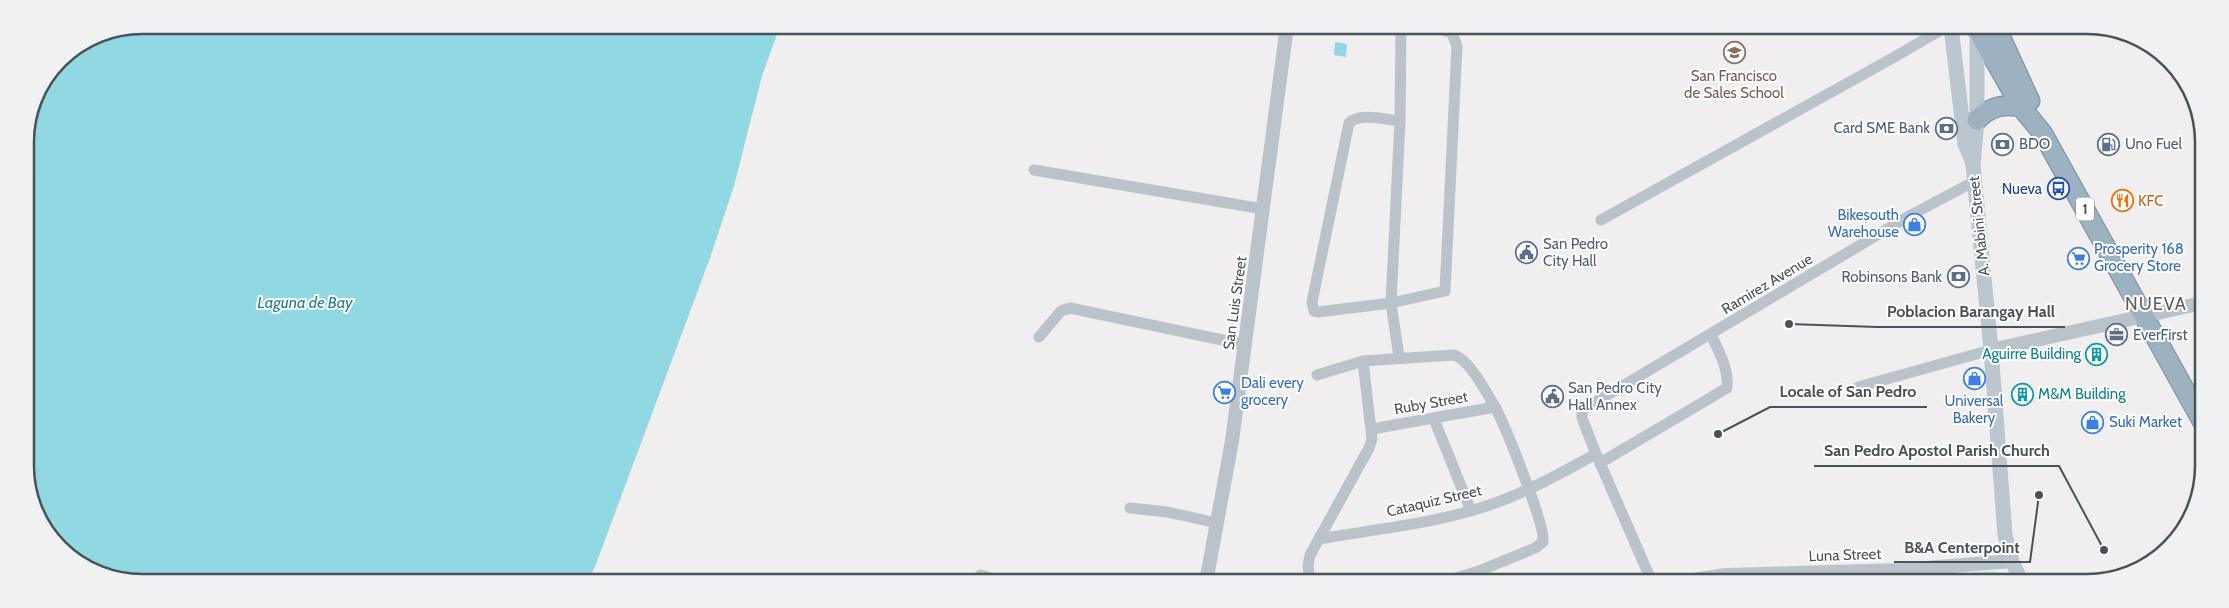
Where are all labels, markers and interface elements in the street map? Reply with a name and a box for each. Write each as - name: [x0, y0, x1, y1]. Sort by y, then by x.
- school or university icon: San Francisco de Sales School: [1722, 41, 1746, 65]
- place label: San Francisco de Sales School: [1684, 67, 1784, 102]
- bank icon: Card SME Bank: [1934, 116, 1958, 140]
- place label: Card SME Bank: [1834, 119, 1930, 137]
- bank icon: BDO: [1991, 132, 2015, 156]
- fuel station icon: Uno Fuel: [2097, 132, 2121, 156]
- place label: BDO: [2019, 135, 2050, 153]
- place label: Uno Fuel: [2125, 135, 2182, 153]
- street label: A. Mabini Street: [1965, 175, 1993, 277]
- bus stop icon: Nueva: [2046, 177, 2070, 201]
- place label: Nueva: [2002, 180, 2043, 198]
- restaurant icon: KFC: [2110, 189, 2134, 213]
- place label: KFC: [2138, 192, 2163, 210]
- road number: 1: [2076, 198, 2094, 220]
- place label: Bikesouth Warehouse: [1828, 206, 1899, 241]
- shop icon: Bikesouth Warehouse: [1903, 212, 1927, 236]
- place label: San Pedro City Hall: [1543, 235, 1608, 270]
- place label: Prosperity 168 Grocery Store: [2094, 240, 2184, 275]
- public building icon: San Pedro City Hall: [1515, 241, 1539, 265]
- supermarket icon: Prosperity 168 Grocery Store: [2066, 246, 2090, 270]
- street label: Ramirez Avenue: [1718, 250, 1816, 318]
- street label: San Luis Street: [1220, 255, 1250, 351]
- bank icon: Robinsons Bank: [1946, 265, 1970, 289]
- place label: Robinsons Bank: [1841, 268, 1942, 286]
- water label: Laguna de Bay: [257, 293, 353, 312]
- district label: NUEVA: [2125, 293, 2187, 315]
- callout: Poblacion Barangay Hall: [1877, 296, 2065, 327]
- text: Poblacion Barangay Hall: [1887, 302, 2055, 321]
- office icon: EverFirst: [2105, 323, 2129, 347]
- place label: EverFirst: [2133, 326, 2187, 344]
- building icon: Aguirre Building: [2085, 342, 2109, 366]
- place label: Aguirre Building: [1982, 345, 2082, 363]
- shop icon: Universal Bakery: [1962, 366, 1986, 390]
- place label: Dali every grocery: [1241, 374, 1304, 409]
- callout: Locale of San Pedro: [1770, 376, 1927, 407]
- place label: San Pedro City Hall Annex: [1568, 379, 1662, 414]
- supermarket icon: Dali every grocery: [1213, 380, 1237, 404]
- text: Locale of San Pedro: [1780, 382, 1916, 401]
- building icon: M&M Building: [2010, 382, 2034, 406]
- public building icon: San Pedro City Hall Annex: [1540, 385, 1564, 409]
- place label: M&M Building: [2038, 385, 2126, 403]
- street label: Ruby Street: [1393, 388, 1469, 418]
- place label: Universal Bakery: [1945, 392, 2004, 427]
- shop icon: Suki Market: [2081, 410, 2105, 434]
- place label: Suki Market: [2109, 413, 2182, 431]
- callout: San Pedro Apostol Parish Church: [1814, 435, 2059, 466]
- text: San Pedro Apostol Parish Church: [1824, 441, 2050, 460]
- street label: Cataquiz Street: [1385, 481, 1483, 521]
- callout: B&A Centerpoint: [1894, 531, 2030, 562]
- text: B&A Centerpoint: [1904, 538, 2020, 557]
- street label: Luna Street: [1808, 545, 1882, 565]

